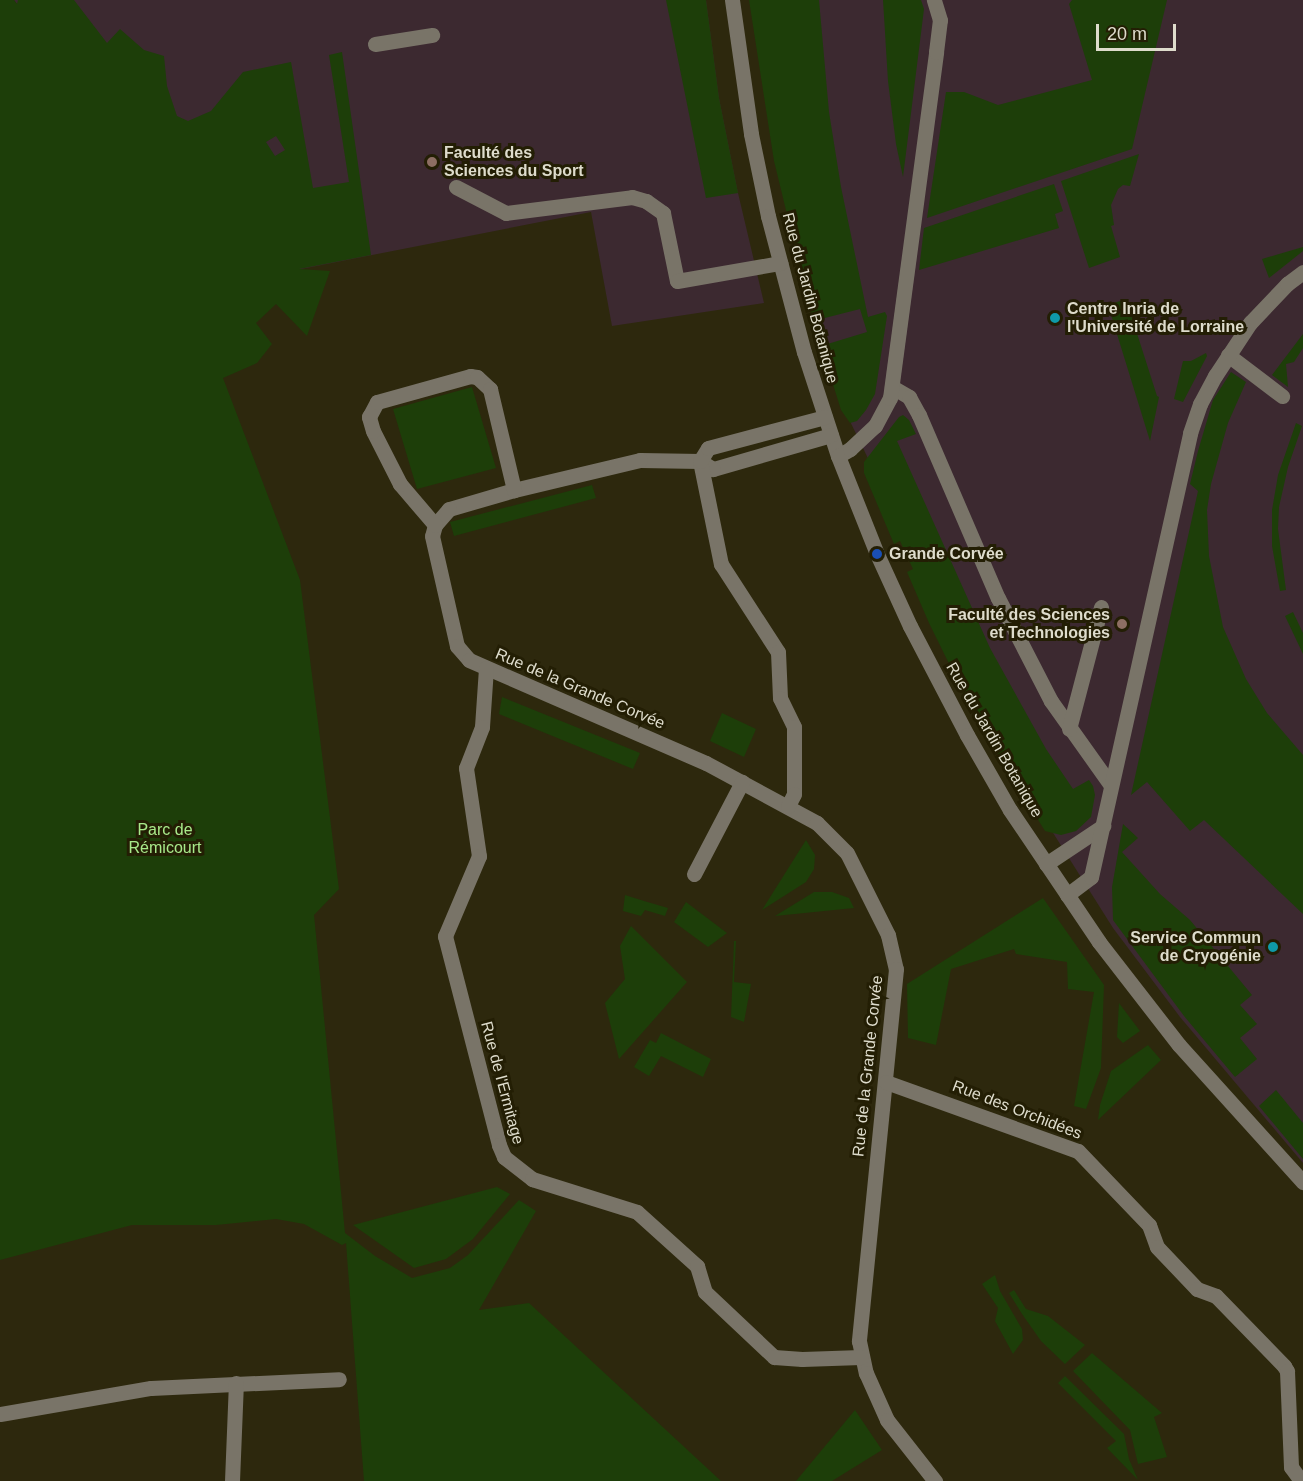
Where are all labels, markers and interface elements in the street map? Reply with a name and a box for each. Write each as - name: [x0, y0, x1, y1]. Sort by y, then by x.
- scale bar: [1099, 12, 1178, 50]
- text: 20 m: [1107, 24, 1147, 44]
- place label: Faculté des Sciences du Sport: [444, 143, 584, 181]
- marker: Faculté des Sciences du Sport: [425, 155, 439, 169]
- street label: Rue du Jardin Botanique: [778, 210, 842, 386]
- place label: Centre Inria de l'Université de Lorraine: [1067, 299, 1244, 337]
- marker: Centre Inria de l'Université de Lorraine: [1048, 311, 1062, 325]
- place label: Grande Corvée: [889, 544, 1004, 564]
- marker: Grande Corvée: [870, 547, 884, 561]
- place label: Faculté des Sciences et Technologies: [948, 605, 1110, 643]
- marker: Faculté des Sciences et Technologies: [1115, 617, 1129, 631]
- street label: Rue de la Grande Corvée: [492, 645, 668, 733]
- street label: Rue du Jardin Botanique: [942, 659, 1046, 821]
- park label: Parc de Rémicourt: [129, 820, 201, 858]
- place label: Service Commun de Cryogénie: [1130, 928, 1261, 966]
- marker: Service Commun de Cryogénie: [1266, 940, 1280, 954]
- street label: Rue de la Grande Corvée: [849, 974, 887, 1158]
- street label: Rue de l'Ermitage: [476, 1019, 528, 1147]
- street label: Rue des Orchidées: [950, 1076, 1084, 1144]

